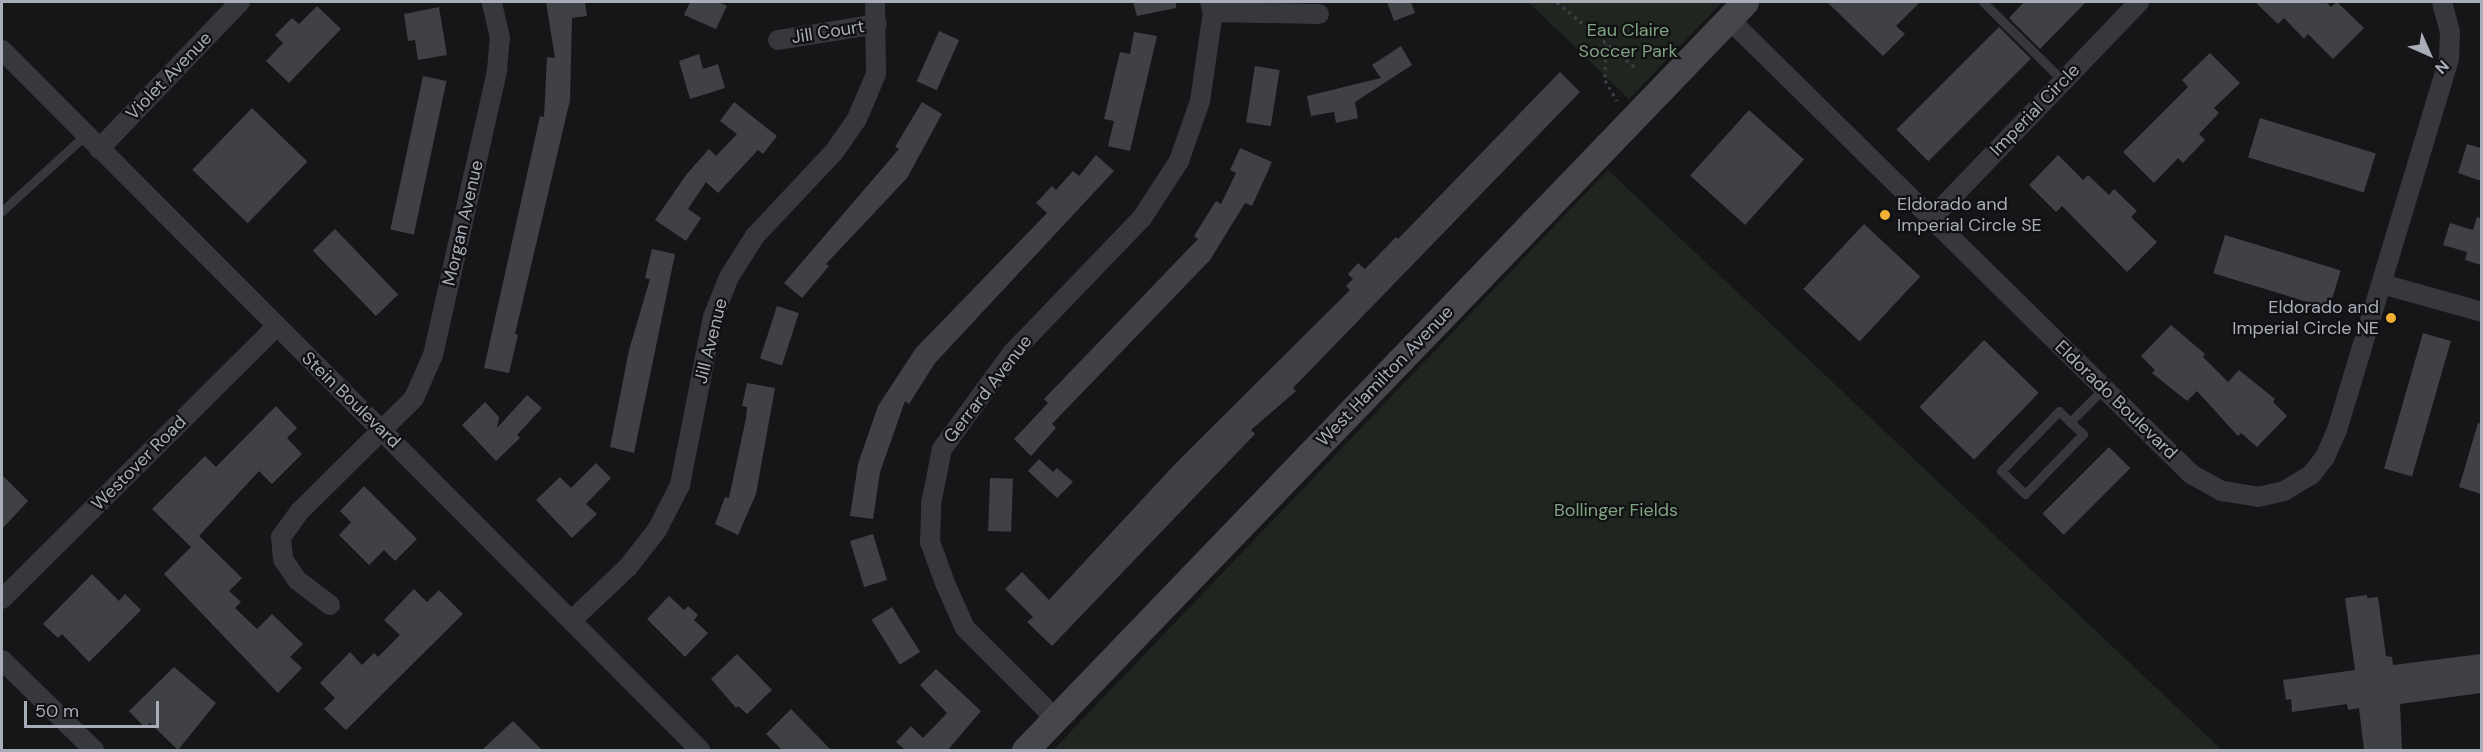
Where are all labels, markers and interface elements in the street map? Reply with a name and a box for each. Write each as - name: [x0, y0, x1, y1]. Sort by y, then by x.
- street label: Jill Court: [790, 16, 866, 48]
- park label: Eau Claire Soccer Park: [1579, 20, 1677, 63]
- north arrow: [2399, 24, 2459, 84]
- street label: Violet Avenue: [122, 28, 216, 124]
- text: N: [2431, 56, 2454, 79]
- street label: Imperial Circle: [1986, 60, 2084, 160]
- street label: Morgan Avenue: [438, 158, 488, 288]
- place label: Eldorado and Imperial Circle SE: [1897, 194, 2042, 236]
- marker: Eldorado and Imperial Circle SE: [1878, 208, 1892, 222]
- street label: Jill Avenue: [690, 296, 732, 386]
- place label: Eldorado and Imperial Circle NE: [2232, 297, 2379, 340]
- street label: West Hamilton Avenue: [1312, 301, 1458, 451]
- marker: Eldorado and Imperial Circle NE: [2384, 311, 2398, 325]
- street label: Gerrard Avenue: [939, 331, 1037, 447]
- street label: Eldorado Boulevard: [2050, 336, 2182, 464]
- street label: Stein Boulevard: [297, 347, 405, 453]
- street label: Westover Road: [87, 411, 191, 515]
- park label: Bollinger Fields: [1554, 499, 1678, 521]
- scale bar: [27, 689, 162, 727]
- text: 50 m: [35, 699, 79, 723]

